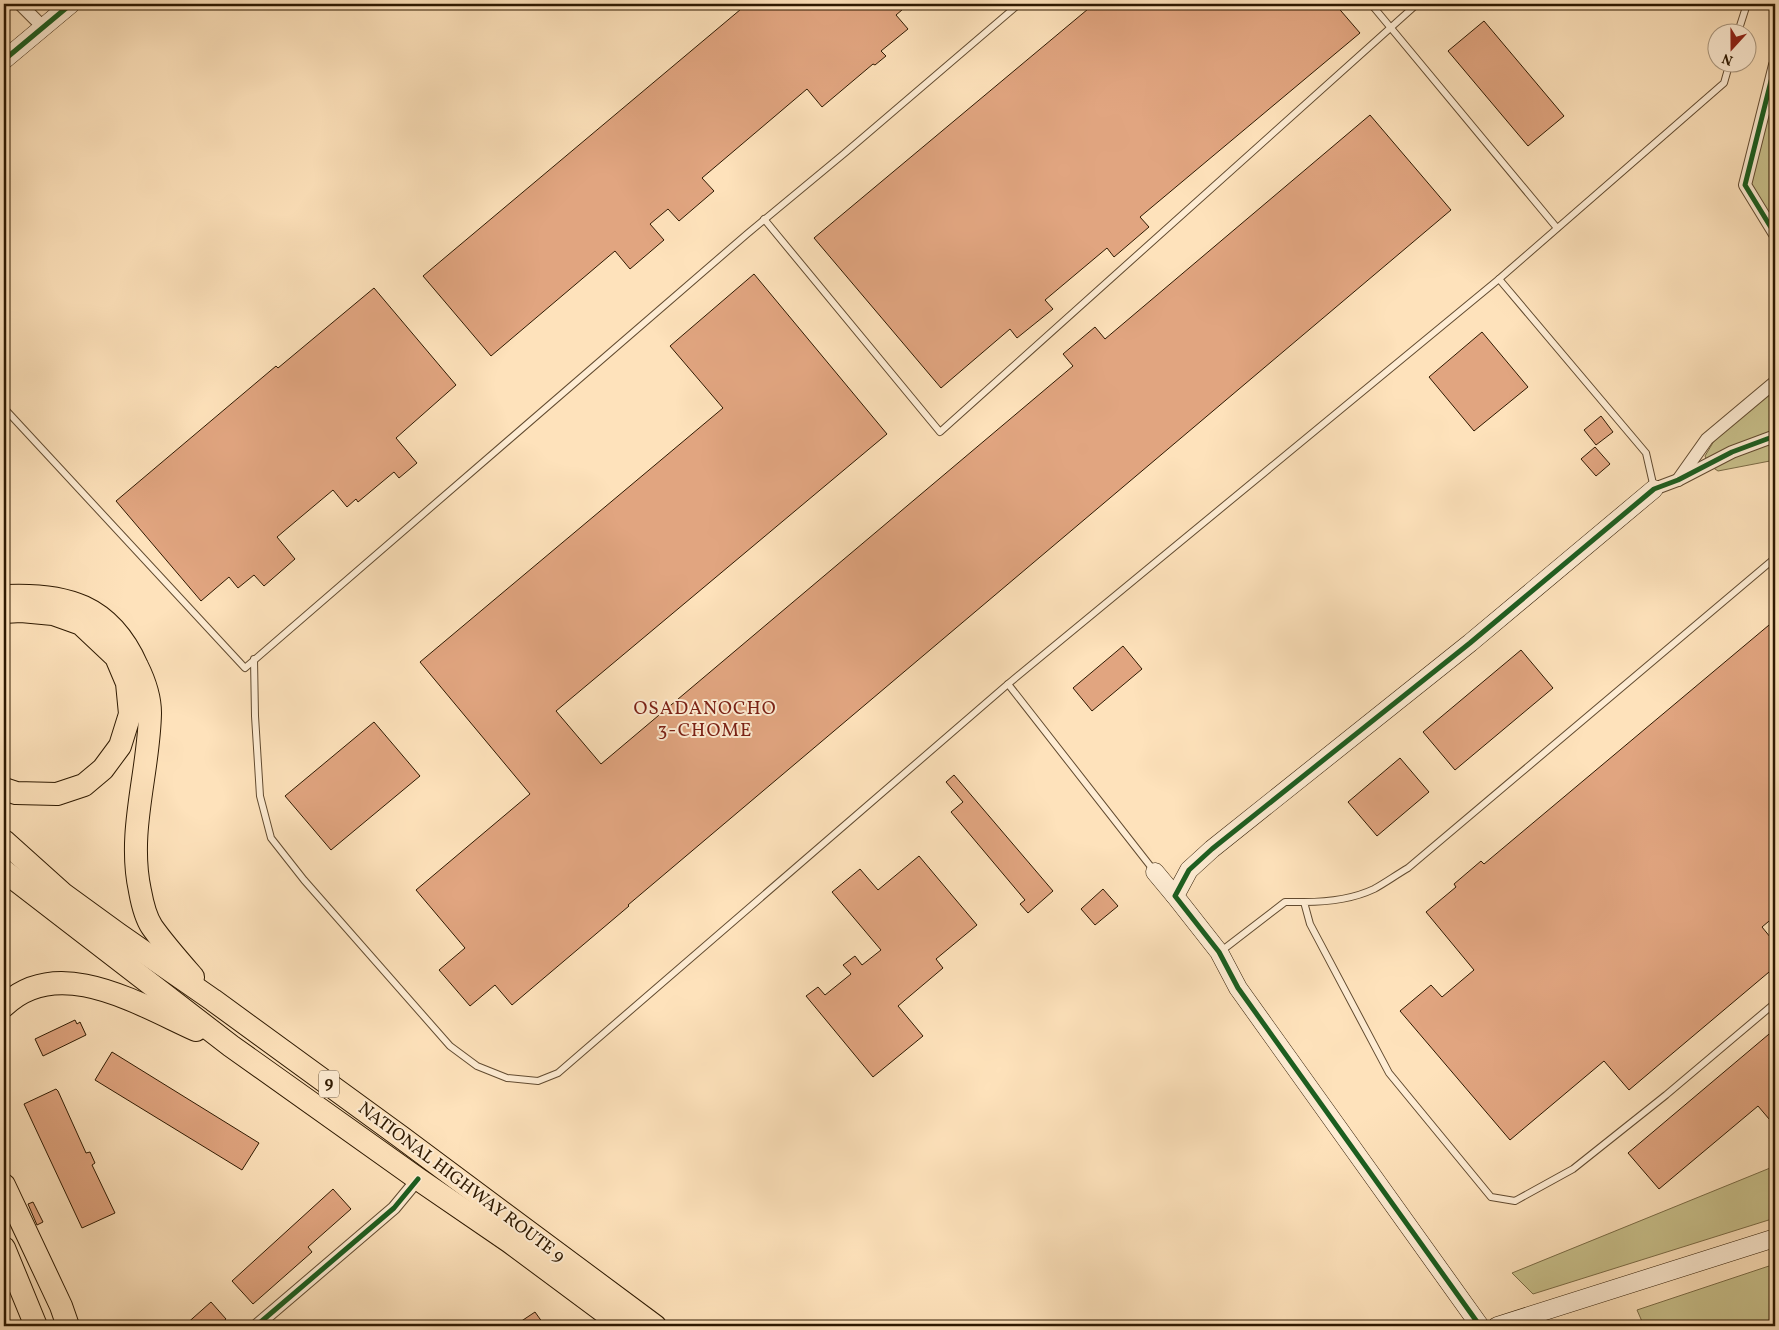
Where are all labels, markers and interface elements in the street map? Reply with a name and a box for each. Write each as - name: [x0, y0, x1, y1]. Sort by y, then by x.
- north arrow: [1706, 22, 1756, 72]
- text: N: [1720, 48, 1736, 69]
- district label: OSADANOCHO 3-CHOME: [633, 696, 777, 744]
- road number: 9: [319, 1070, 339, 1098]
- street label: NATIONAL HIGHWAY ROUTE 9: [352, 1097, 570, 1269]

